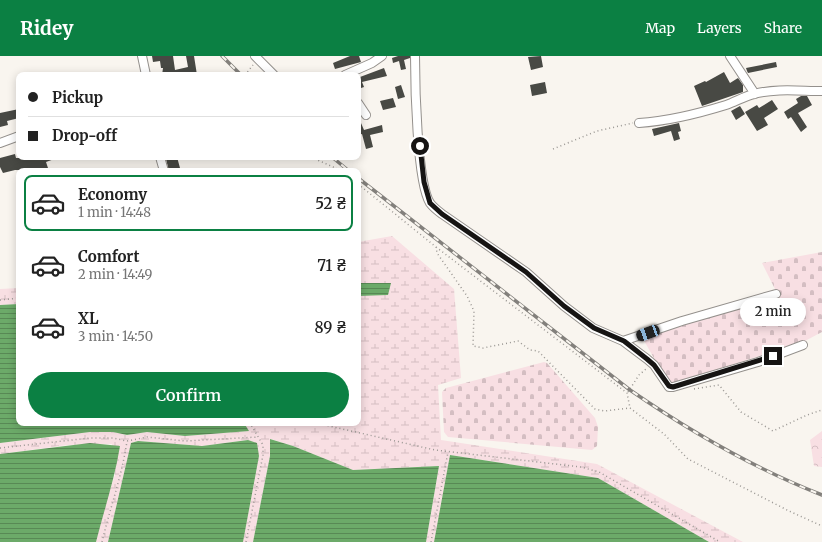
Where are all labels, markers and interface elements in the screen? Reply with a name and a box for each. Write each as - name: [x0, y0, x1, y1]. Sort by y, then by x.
- text: Ridey: [20, 16, 73, 40]
- text: Map: [645, 19, 675, 37]
- text: Layers: [697, 19, 742, 37]
- text: Share: [764, 19, 802, 37]
- text: Pickup: [52, 88, 103, 107]
- text: Drop-off: [52, 126, 117, 145]
- route start: [411, 137, 429, 155]
- icon: car: [30, 185, 66, 221]
- text: Economy: [78, 185, 147, 204]
- text: 52 ₴: [315, 194, 347, 213]
- text: 1 min · 14:48: [78, 204, 151, 221]
- icon: car: [30, 247, 66, 283]
- text: Comfort: [78, 247, 139, 266]
- text: 71 ₴: [317, 256, 347, 275]
- text: 2 min · 14:49: [78, 266, 152, 283]
- callout: 2 min: [740, 298, 806, 326]
- text: 2 min: [755, 303, 791, 320]
- icon: car: [30, 309, 66, 345]
- text: XL: [78, 309, 99, 328]
- text: 89 ₴: [314, 318, 347, 337]
- car: [635, 323, 661, 343]
- text: 3 min · 14:50: [78, 328, 153, 345]
- route end: [764, 347, 782, 365]
- button: Confirm: [28, 372, 349, 418]

